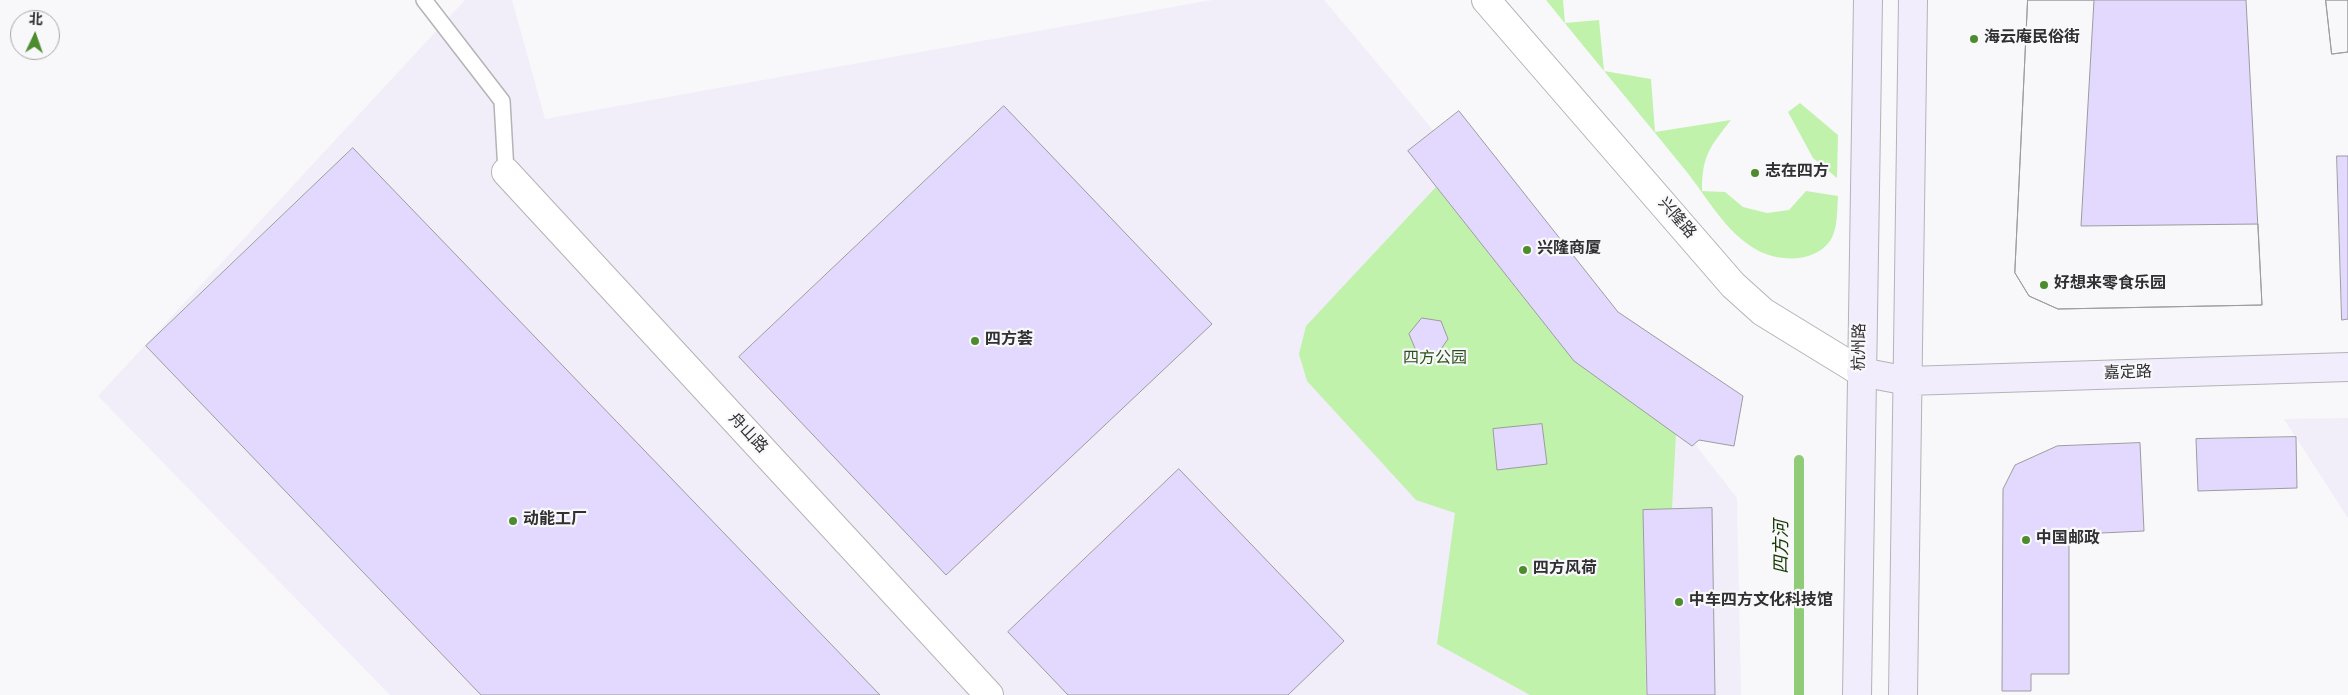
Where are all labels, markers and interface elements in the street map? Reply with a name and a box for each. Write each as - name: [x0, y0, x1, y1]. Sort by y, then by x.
- north arrow: [10, 10, 60, 60]
- text: 北: [28, 12, 43, 29]
- place label: 海云庵民俗街: [1984, 29, 2080, 49]
- marker: 海云庵民俗街: [1968, 33, 1980, 45]
- place label: 志在四方: [1765, 163, 1829, 183]
- marker: 志在四方: [1749, 167, 1761, 179]
- street label: 兴隆路: [1653, 195, 1699, 243]
- place label: 兴隆商厦: [1537, 240, 1601, 260]
- marker: 兴隆商厦: [1521, 244, 1533, 256]
- place label: 好想来零食乐园: [2054, 275, 2166, 295]
- marker: 好想来零食乐园: [2038, 279, 2050, 291]
- street label: 杭州路: [1851, 323, 1871, 371]
- place label: 四方荟: [985, 331, 1033, 351]
- marker: 四方荟: [969, 335, 981, 347]
- park label: 四方公园: [1403, 350, 1467, 370]
- street label: 嘉定路: [2104, 364, 2152, 384]
- street label: 舟山路: [724, 410, 770, 458]
- place label: 动能工厂: [523, 511, 587, 531]
- marker: 动能工厂: [507, 515, 519, 527]
- water label: 四方河: [1772, 520, 1794, 574]
- place label: 中国邮政: [2036, 530, 2100, 550]
- marker: 中国邮政: [2020, 534, 2032, 546]
- place label: 四方风荷: [1533, 560, 1597, 580]
- marker: 四方风荷: [1517, 564, 1529, 576]
- place label: 中车四方文化科技馆: [1689, 592, 1833, 612]
- marker: 中车四方文化科技馆: [1673, 596, 1685, 608]

